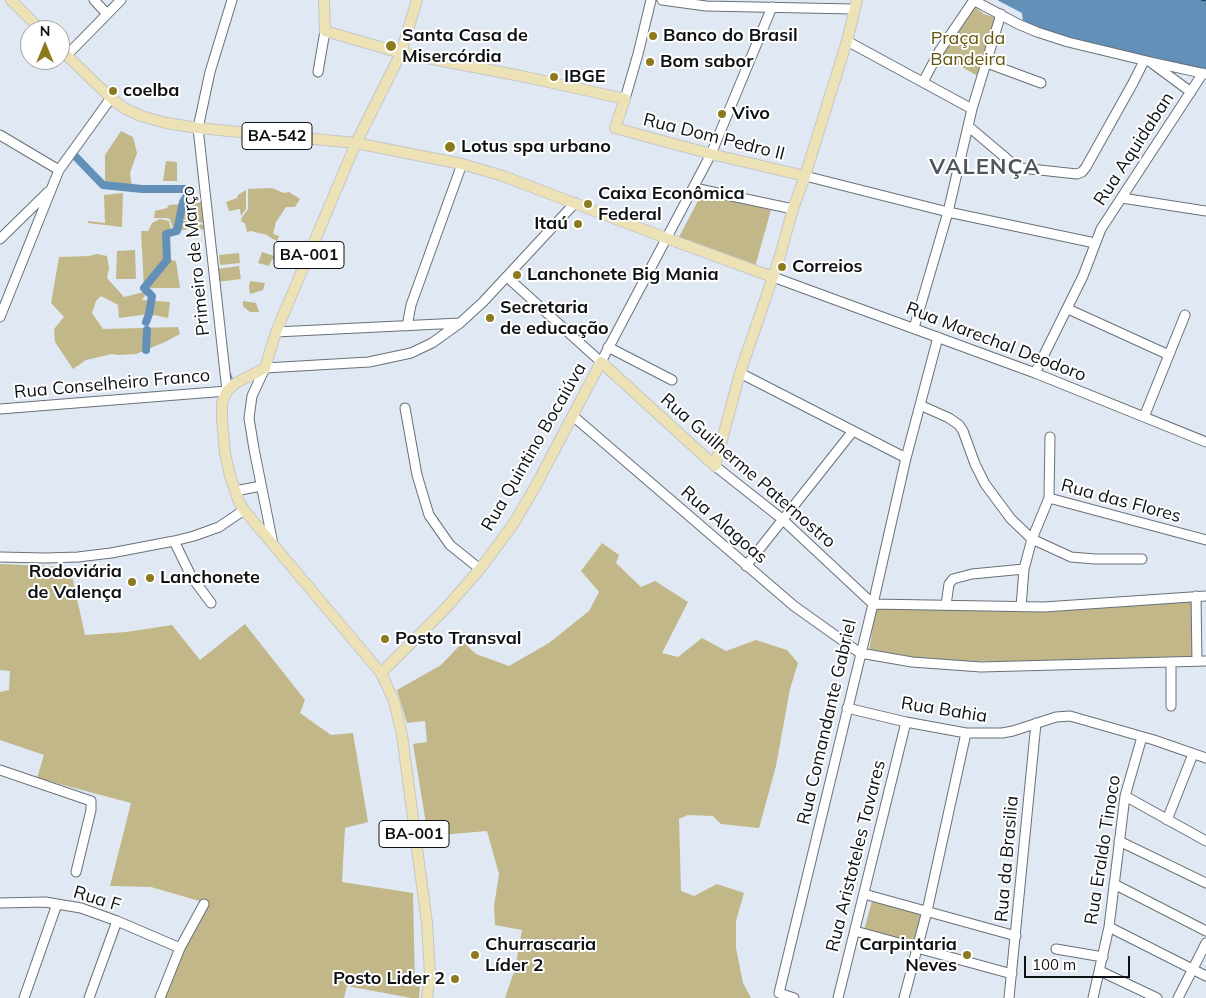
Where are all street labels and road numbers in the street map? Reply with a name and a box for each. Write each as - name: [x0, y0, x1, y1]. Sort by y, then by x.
- street label: Rua Aquidaban: [1089, 88, 1179, 210]
- street label: Rua Dom Pedro II: [641, 109, 787, 165]
- road number: BA-542: [242, 122, 312, 150]
- street label: Primeiro de Março: [177, 185, 215, 337]
- road number: BA-001: [274, 242, 344, 268]
- street label: Rua Marechal Deodoro: [903, 298, 1089, 386]
- street label: Rua Quintino Bocaiúva: [477, 359, 591, 535]
- street label: Rua Conselheiro Franco: [13, 365, 211, 403]
- street label: Rua Guilherme Paternostro: [656, 389, 840, 553]
- street label: Rua das Flores: [1059, 475, 1183, 527]
- street label: Rua Alagoas: [676, 482, 772, 568]
- street label: Rua Comandante Gabriel: [793, 617, 861, 827]
- street label: Rua Bahia: [899, 693, 989, 727]
- street label: Rua Aristoteles Tavares: [822, 758, 890, 954]
- street label: Rua Eraldo Tinoco: [1081, 774, 1125, 926]
- street label: Rua da Brasilia: [991, 795, 1023, 923]
- road number: BA-001: [379, 821, 449, 848]
- street label: Rua F: [71, 882, 123, 916]

